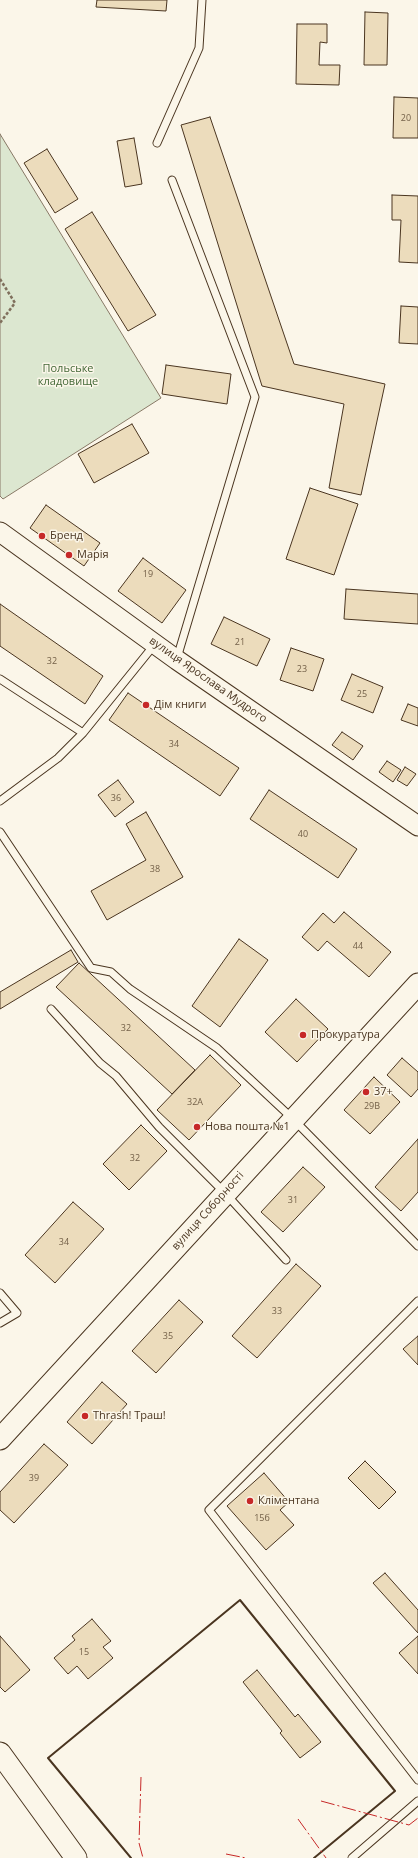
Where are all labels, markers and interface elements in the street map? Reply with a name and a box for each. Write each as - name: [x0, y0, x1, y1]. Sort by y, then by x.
- house number: 20: [401, 113, 411, 123]
- park label: Польське кладовище: [38, 362, 98, 388]
- place label: Бренд: [50, 529, 83, 543]
- marker: Бренд: [37, 531, 47, 541]
- place label: Марія: [77, 548, 109, 562]
- marker: Марія: [64, 550, 74, 560]
- house number: 19: [143, 569, 153, 579]
- street label: вулиця Ярослава Мудрого: [147, 634, 269, 726]
- house number: 21: [235, 637, 245, 647]
- house number: 32: [47, 656, 57, 666]
- house number: 23: [297, 664, 307, 674]
- house number: 25: [357, 689, 367, 699]
- place label: Дім книги: [154, 698, 207, 712]
- marker: Дім книги: [141, 700, 151, 710]
- house number: 34: [169, 739, 179, 749]
- house number: 36: [111, 793, 121, 803]
- house number: 40: [298, 829, 308, 839]
- house number: 38: [150, 864, 160, 874]
- house number: 44: [353, 941, 363, 951]
- house number: 32: [121, 1023, 131, 1033]
- place label: Прокуратура: [311, 1028, 380, 1042]
- marker: Прокуратура: [298, 1030, 308, 1040]
- place label: 37+: [374, 1085, 393, 1099]
- marker: 37+: [361, 1087, 371, 1097]
- house number: 32А: [187, 1097, 203, 1107]
- house number: 29В: [364, 1101, 380, 1111]
- place label: Нова пошта №1: [205, 1120, 290, 1134]
- marker: Нова пошта №1: [192, 1122, 202, 1132]
- house number: 32: [130, 1153, 140, 1163]
- street label: вулиця Соборності: [169, 1169, 247, 1253]
- house number: 31: [288, 1195, 298, 1205]
- house number: 34: [59, 1237, 69, 1247]
- house number: 33: [272, 1306, 282, 1316]
- house number: 35: [163, 1331, 173, 1341]
- place label: Thrash! Траш!: [93, 1409, 166, 1423]
- marker: Thrash! Траш!: [80, 1411, 90, 1421]
- house number: 39: [29, 1473, 39, 1483]
- place label: Кліментана: [258, 1494, 319, 1508]
- marker: Кліментана: [245, 1496, 255, 1506]
- house number: 15б: [254, 1513, 270, 1523]
- house number: 15: [79, 1647, 89, 1657]

